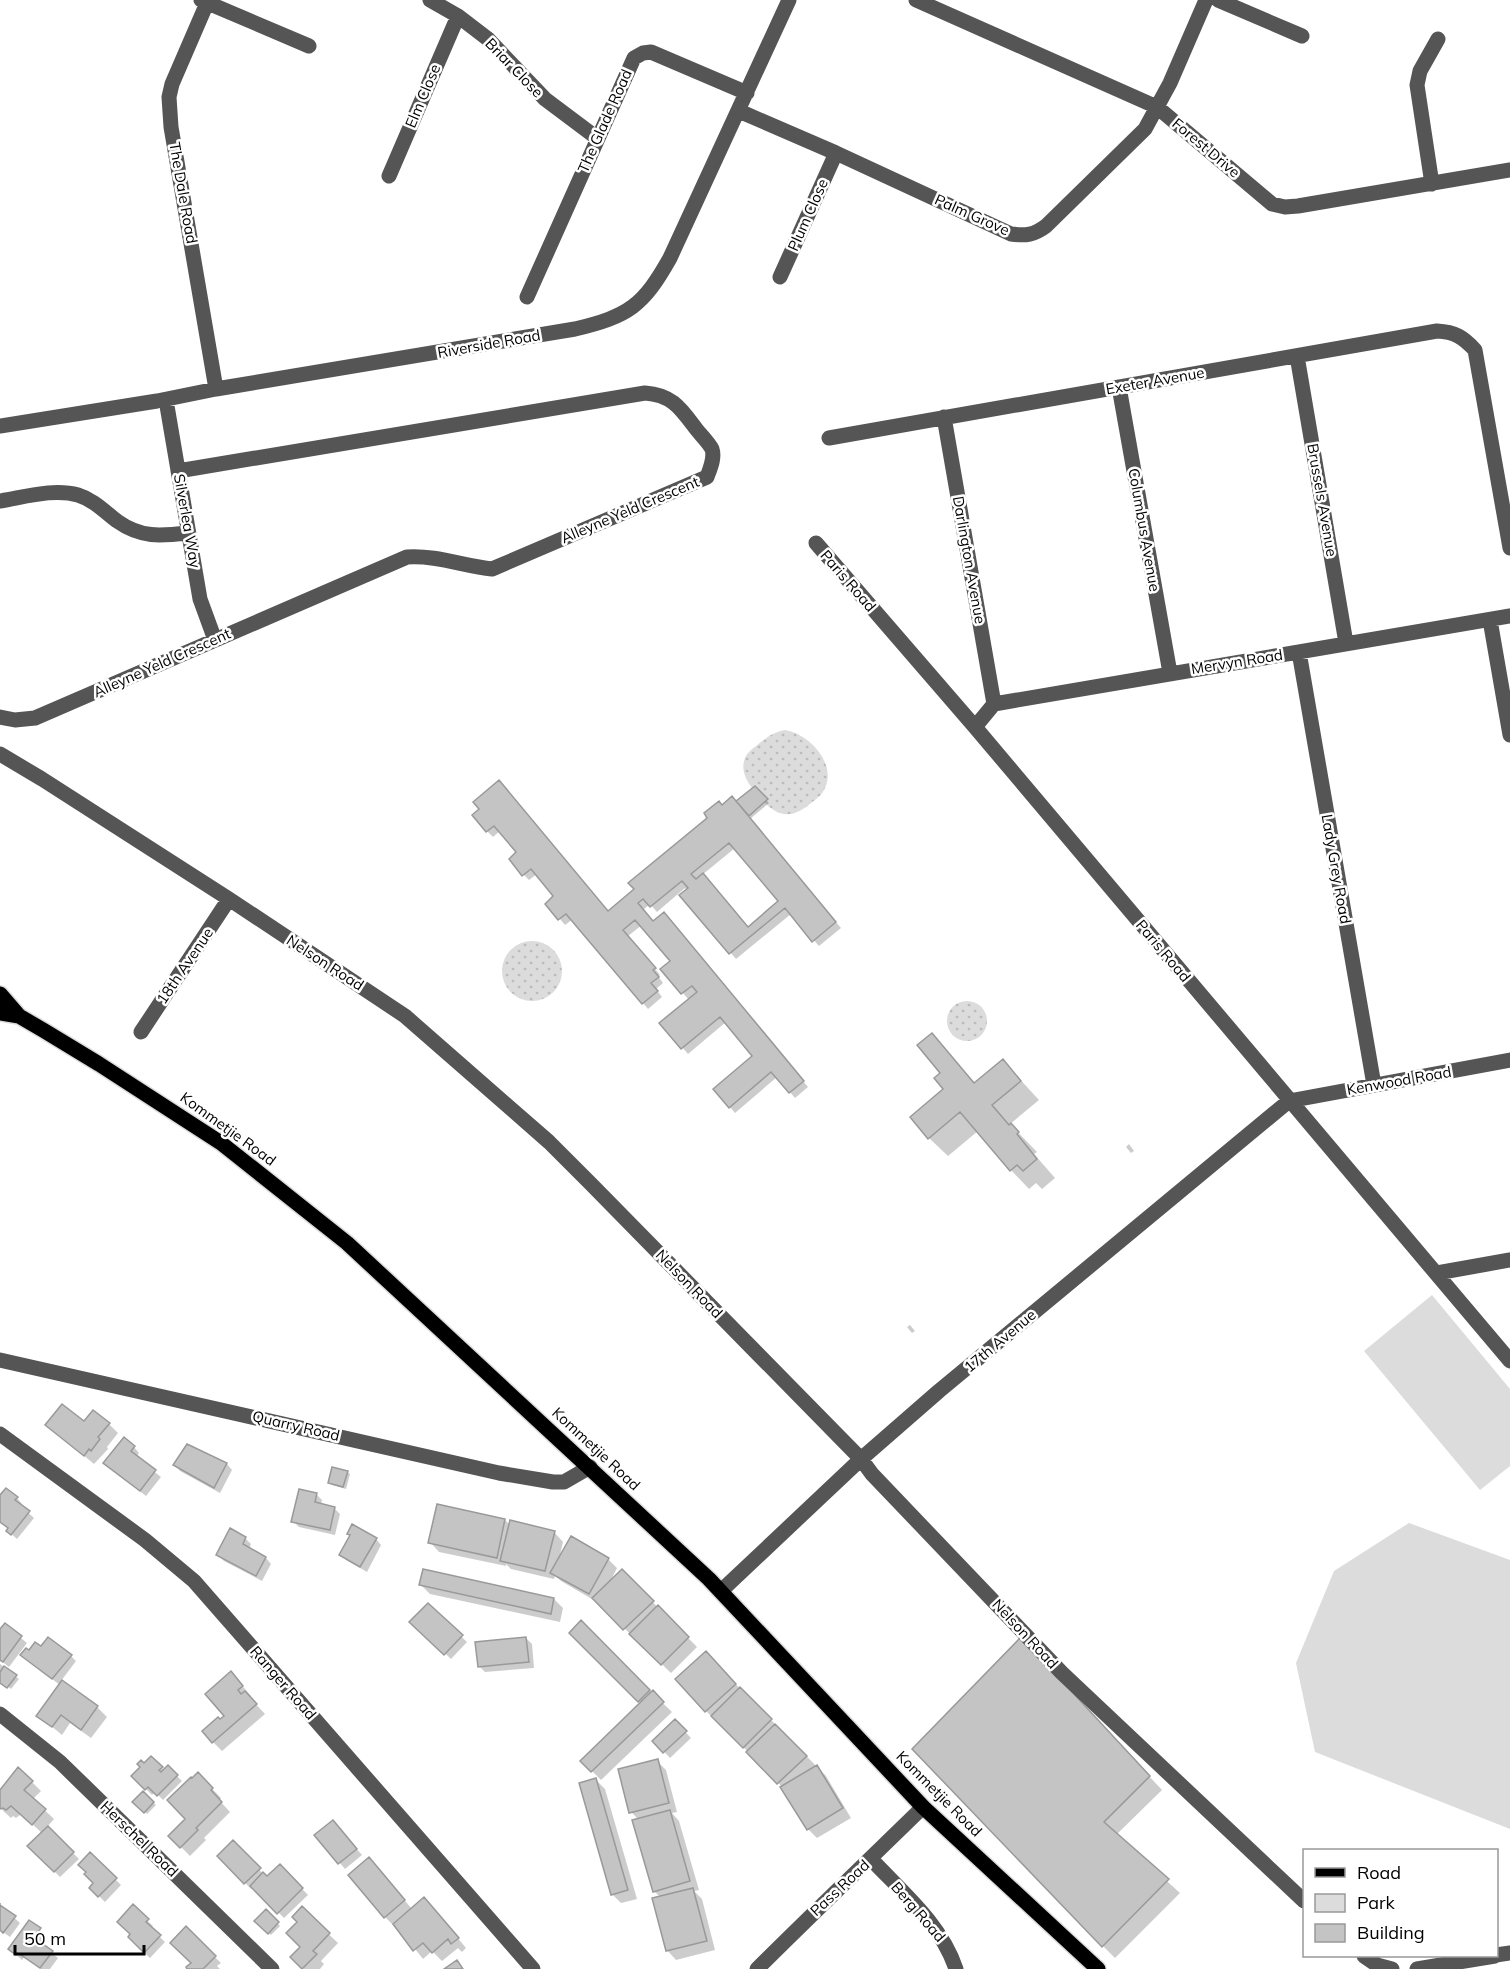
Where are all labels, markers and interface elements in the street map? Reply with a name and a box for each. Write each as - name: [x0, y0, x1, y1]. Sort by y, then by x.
- street label: Briar Close: [481, 34, 547, 101]
- street label: Elm Close: [401, 61, 444, 131]
- street label: The Glade Road: [573, 66, 636, 176]
- street label: Forest Drive: [1168, 114, 1244, 182]
- street label: The Dale Road: [165, 141, 202, 245]
- street label: Plum Close: [783, 176, 832, 254]
- street label: Palm Grove: [932, 190, 1013, 239]
- street label: Riverside Road: [436, 325, 542, 362]
- street label: Exeter Avenue: [1104, 362, 1206, 399]
- street label: Brussels Avenue: [1303, 442, 1342, 558]
- street label: Columbus Avenue: [1124, 467, 1165, 593]
- street label: Silverlea Way: [170, 472, 205, 570]
- street label: Alleyne Yeld Crescent: [558, 472, 702, 547]
- street label: Darlington Avenue: [949, 495, 990, 625]
- street label: Paris Road: [816, 546, 880, 615]
- street label: Alleyne Yeld Crescent: [90, 624, 233, 701]
- street label: Mervyn Road: [1190, 645, 1284, 678]
- street label: Lady Grey Road: [1317, 813, 1355, 925]
- street label: Paris Road: [1132, 916, 1195, 986]
- street label: 18th Avenue: [152, 924, 217, 1008]
- street label: Nelson Road: [283, 931, 368, 995]
- street label: Kenwood Road: [1345, 1062, 1453, 1099]
- street label: Kommetjie Road: [177, 1088, 280, 1170]
- street label: Nelson Road: [652, 1245, 727, 1322]
- street label: 17th Avenue: [960, 1305, 1040, 1376]
- street label: Kommetjie Road: [548, 1403, 644, 1494]
- street label: Quarry Road: [251, 1406, 342, 1445]
- street label: Nelson Road: [988, 1595, 1062, 1672]
- street label: Ranger Road: [246, 1642, 321, 1723]
- street label: Kommetjie Road: [892, 1747, 986, 1841]
- street label: Herschel Road: [96, 1797, 182, 1881]
- legend: [1303, 1849, 1498, 1957]
- street label: Pass Road: [806, 1855, 873, 1920]
- text: Road: [1357, 1861, 1401, 1884]
- street label: Berg Road: [887, 1878, 950, 1946]
- text: Park: [1357, 1891, 1396, 1914]
- scale bar: [15, 1918, 144, 1956]
- text: Building: [1357, 1921, 1425, 1944]
- text: 50 m: [24, 1927, 66, 1950]

